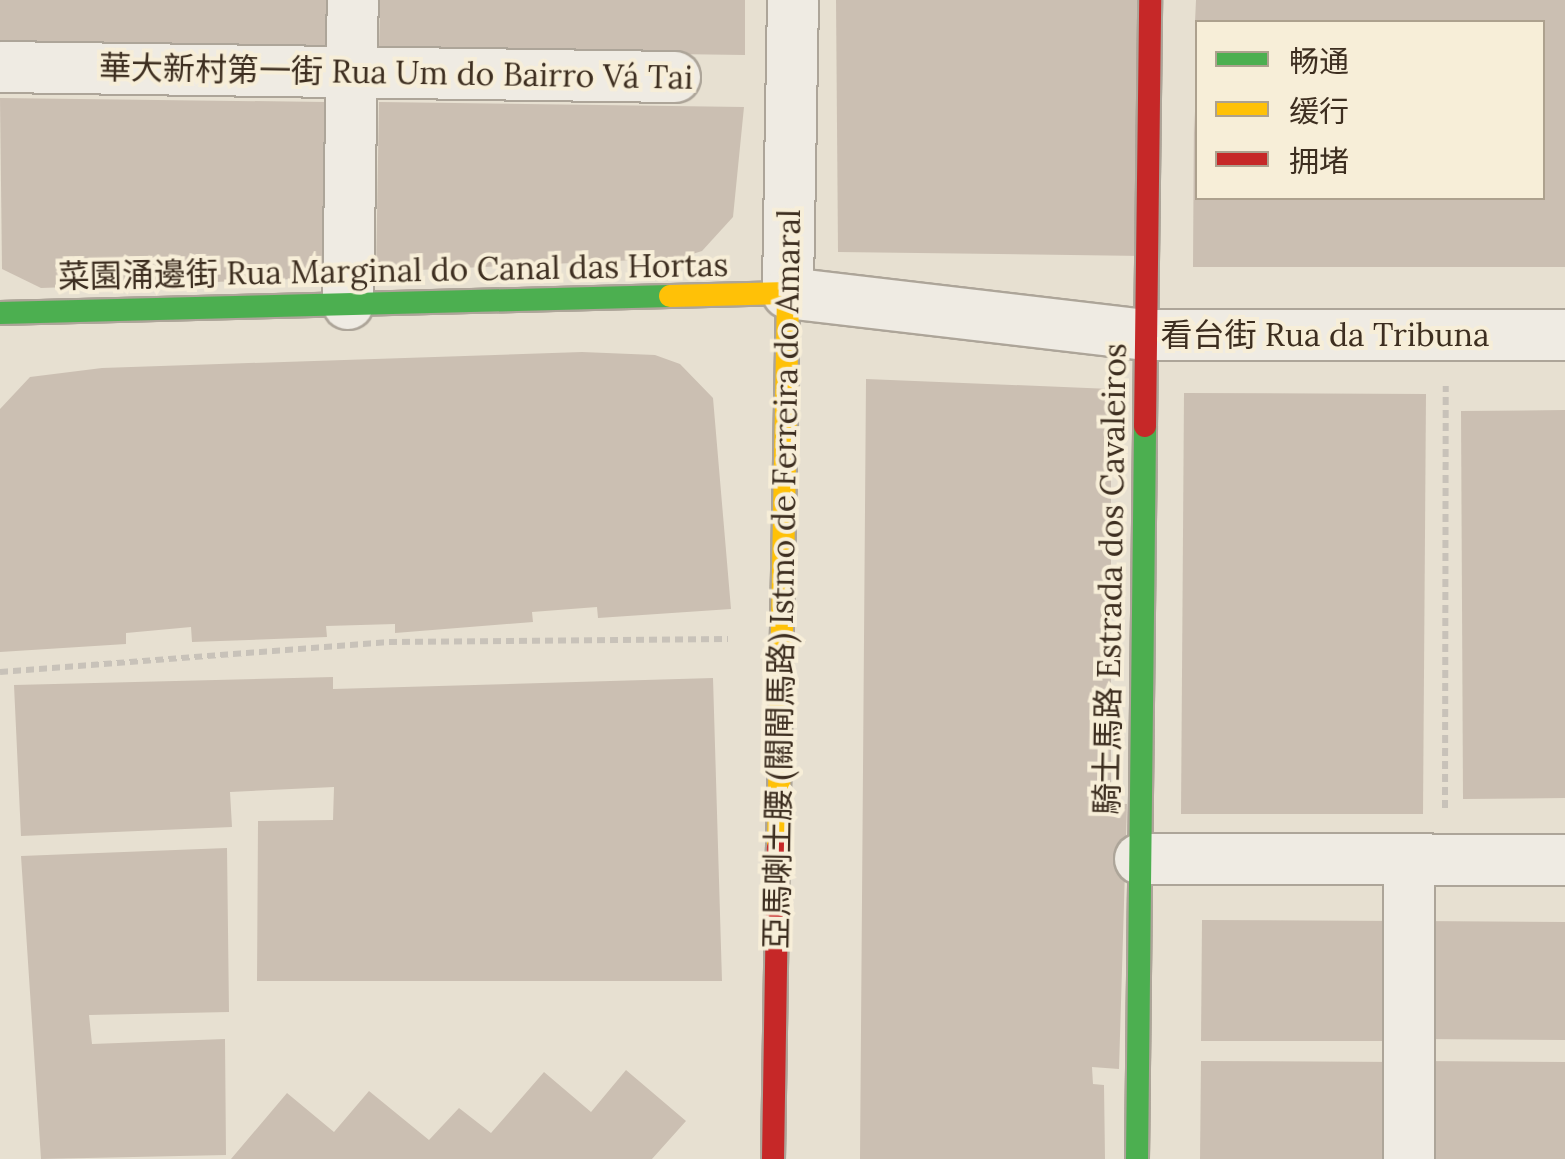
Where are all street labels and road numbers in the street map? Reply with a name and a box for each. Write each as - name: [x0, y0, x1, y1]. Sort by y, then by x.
- street label: 華大新村第一街 Rua Um do Bairro Vá Tai: [99, 49, 693, 97]
- street label: 亞馬喇土腰 (關閘馬路) Istmo de Ferreira do Amaral: [757, 209, 809, 949]
- street label: 菜園涌邊街 Rua Marginal do Canal das Hortas: [57, 246, 729, 296]
- street label: 看台街 Rua da Tribuna: [1160, 316, 1490, 354]
- street label: 騎士馬路 Estrada dos Cavaleiros: [1088, 343, 1134, 815]

